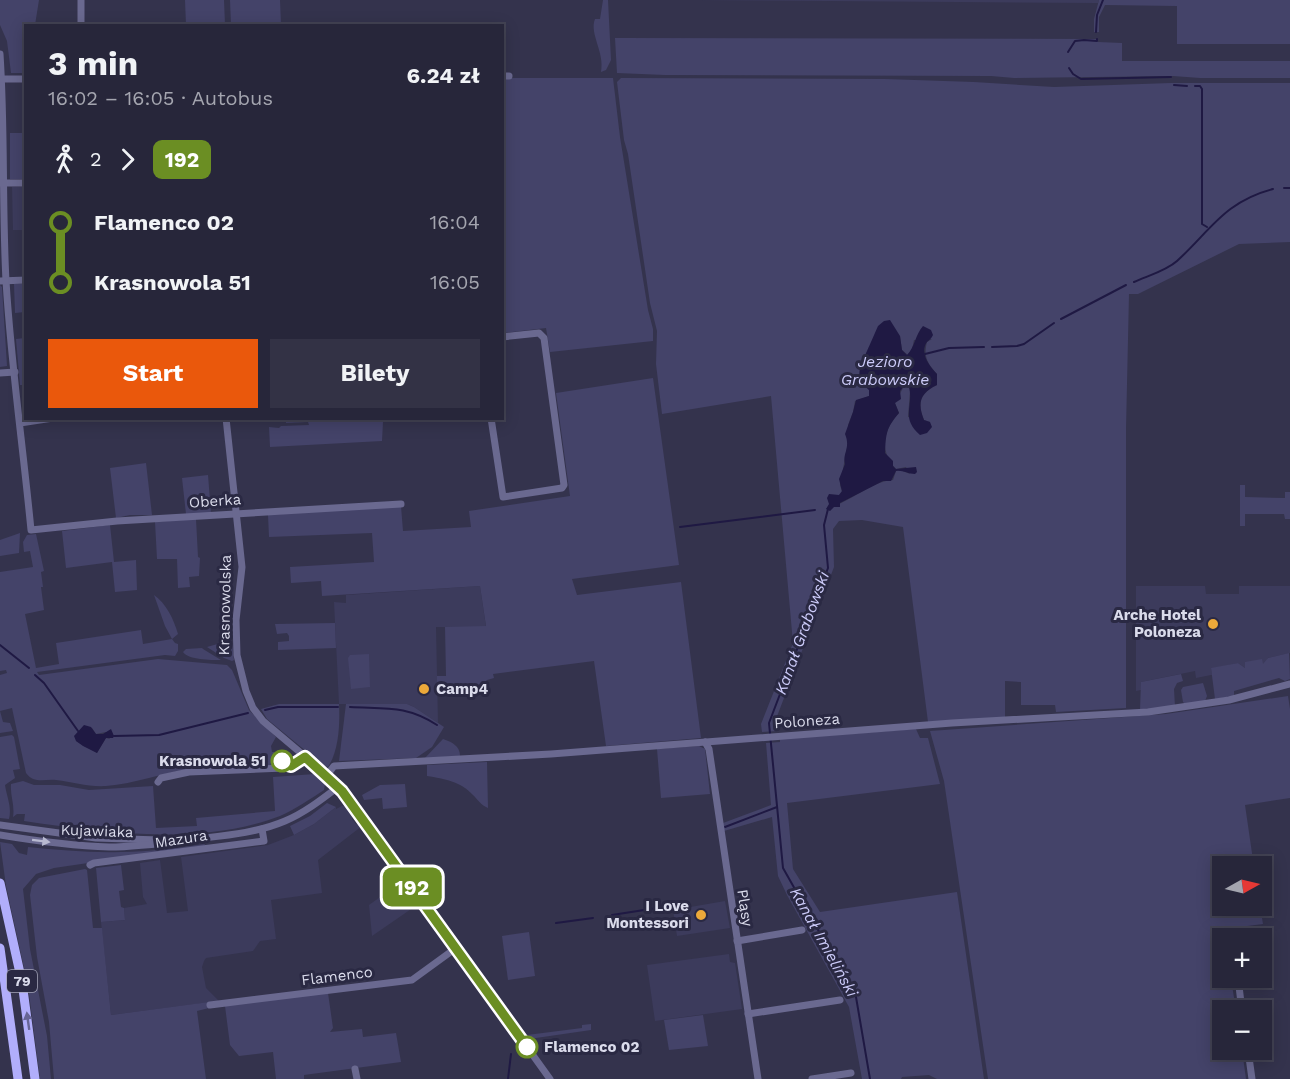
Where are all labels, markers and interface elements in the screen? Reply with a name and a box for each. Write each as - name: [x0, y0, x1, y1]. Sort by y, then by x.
- text: 3 min: [48, 44, 138, 83]
- text: 6.24 zł: [407, 63, 480, 88]
- text: 16:02 – 16:05 · Autobus: [48, 86, 273, 110]
- icon: walk: [48, 143, 81, 176]
- icon: forward: [111, 143, 144, 176]
- text: 2: [90, 147, 102, 171]
- text: 192: [165, 147, 199, 172]
- text: Flamenco 02: [94, 210, 234, 235]
- text: 16:04: [429, 210, 480, 234]
- text: Krasnowola 51: [94, 270, 251, 295]
- text: 16:05: [430, 270, 480, 294]
- button: Start: [48, 339, 258, 408]
- button: Bilety: [270, 339, 480, 408]
- water label: Jezioro Grabowskie: [841, 352, 929, 389]
- street label: Oberka: [188, 490, 242, 512]
- street label: Krasnowolska: [215, 554, 235, 656]
- water label: Kanał Grabowski: [771, 568, 833, 697]
- place label: Arche Hotel Poloneza: [1114, 606, 1201, 641]
- marker: Arche Hotel Poloneza: [1206, 617, 1220, 631]
- place label: Camp4: [436, 680, 488, 698]
- marker: Camp4: [417, 682, 431, 696]
- street label: Poloneza: [773, 710, 841, 732]
- marker: Krasnowola 51: [271, 750, 293, 772]
- place label: Krasnowola 51: [159, 752, 266, 770]
- street label: Kujawiaka: [60, 821, 134, 841]
- street label: Mazura: [153, 826, 209, 852]
- one-way arrow: [32, 836, 51, 846]
- north arrow: [1212, 856, 1272, 916]
- map controls: [1212, 856, 1272, 1060]
- line badge: 192: [378, 868, 446, 906]
- text: 192: [395, 875, 429, 900]
- water label: Kanał Imieliński: [786, 884, 862, 1001]
- street label: Pląsy: [733, 888, 757, 928]
- place label: I Love Montessori: [606, 897, 689, 932]
- marker: I Love Montessori: [694, 908, 708, 922]
- button: +: [1212, 928, 1272, 988]
- street label: Flamenco: [300, 963, 374, 989]
- road number: 79: [7, 970, 37, 992]
- button: −: [1212, 1000, 1272, 1060]
- one-way arrow: [23, 1011, 32, 1030]
- marker: Flamenco 02: [516, 1036, 538, 1058]
- place label: Flamenco 02: [544, 1038, 639, 1056]

